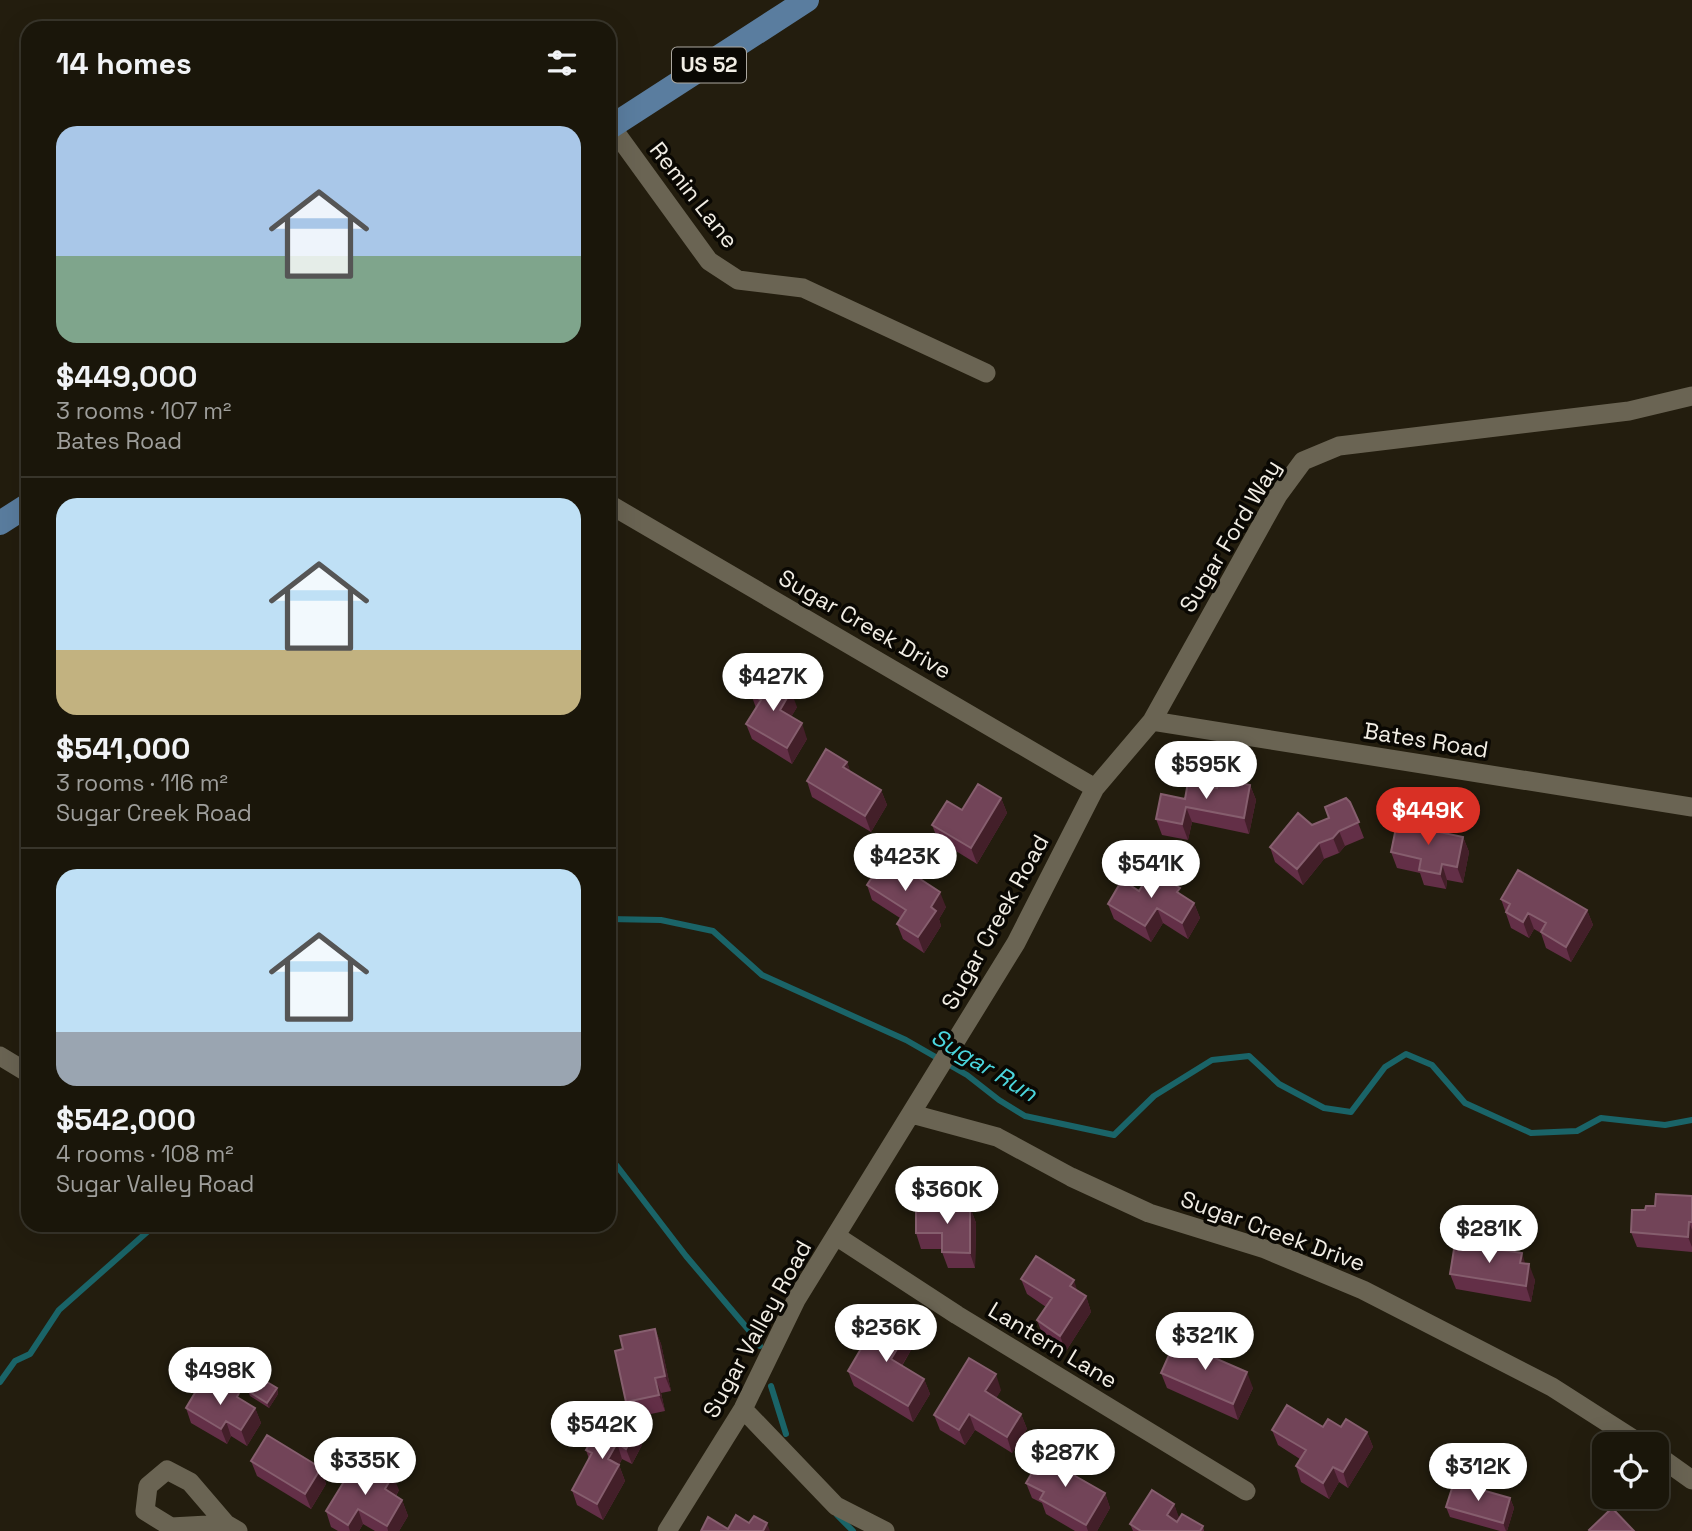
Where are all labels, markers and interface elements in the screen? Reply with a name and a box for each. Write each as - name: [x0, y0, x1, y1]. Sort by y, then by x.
- text: 14 homes: [56, 44, 192, 83]
- icon: filters: [543, 44, 581, 82]
- road number: US 52: [672, 48, 746, 82]
- street label: Remin Lane: [643, 136, 745, 254]
- icon: home: [256, 171, 382, 297]
- text: $449,000: [56, 357, 197, 396]
- text: 3 rooms · 107 m²: [56, 396, 232, 426]
- text: Bates Road: [56, 426, 182, 456]
- street label: Sugar Ford Way: [1173, 454, 1287, 618]
- icon: home: [256, 543, 382, 669]
- street label: Sugar Creek Drive: [773, 562, 957, 686]
- pin: $427K: [724, 654, 822, 713]
- text: $427K: [738, 661, 808, 691]
- street label: Bates Road: [1361, 715, 1491, 765]
- text: $541,000: [56, 729, 190, 768]
- pin: $595K: [1157, 742, 1255, 801]
- text: $595K: [1171, 749, 1241, 779]
- text: 3 rooms · 116 m²: [56, 768, 228, 798]
- pin: $449K: [1379, 788, 1477, 847]
- text: $449K: [1392, 795, 1464, 825]
- text: Sugar Creek Road: [56, 798, 252, 828]
- street label: Sugar Creek Road: [934, 829, 1056, 1015]
- pin: $423K: [856, 834, 954, 893]
- text: $423K: [870, 841, 940, 871]
- pin: $541K: [1102, 841, 1200, 900]
- text: $541K: [1118, 848, 1184, 878]
- icon: home: [256, 914, 382, 1040]
- water label: Sugar Run: [926, 1021, 1044, 1109]
- text: $542,000: [56, 1100, 196, 1139]
- text: 4 rooms · 108 m²: [56, 1139, 234, 1169]
- pin: $360K: [898, 1166, 996, 1226]
- text: Sugar Valley Road: [56, 1169, 254, 1199]
- text: $360K: [911, 1174, 983, 1204]
- street label: Sugar Creek Drive: [1177, 1184, 1369, 1278]
- pin: $281K: [1440, 1206, 1538, 1265]
- text: $281K: [1456, 1213, 1522, 1243]
- street label: Sugar Valley Road: [696, 1235, 818, 1423]
- street label: Lantern Lane: [983, 1295, 1123, 1395]
- pin: $236K: [837, 1304, 935, 1364]
- text: $236K: [851, 1312, 921, 1342]
- pin: $321K: [1156, 1312, 1254, 1372]
- text: $321K: [1172, 1320, 1238, 1350]
- pin: $498K: [171, 1348, 269, 1407]
- text: $498K: [185, 1355, 255, 1385]
- pin: $542K: [553, 1402, 651, 1461]
- text: $542K: [567, 1409, 637, 1439]
- pin: $287K: [1016, 1430, 1114, 1489]
- map controls: [1592, 1432, 1669, 1509]
- button: locate: [1592, 1432, 1669, 1509]
- text: $287K: [1031, 1437, 1099, 1467]
- pin: $335K: [316, 1438, 414, 1497]
- pin: $312K: [1429, 1444, 1527, 1503]
- text: $335K: [330, 1445, 400, 1475]
- text: $312K: [1445, 1451, 1511, 1481]

